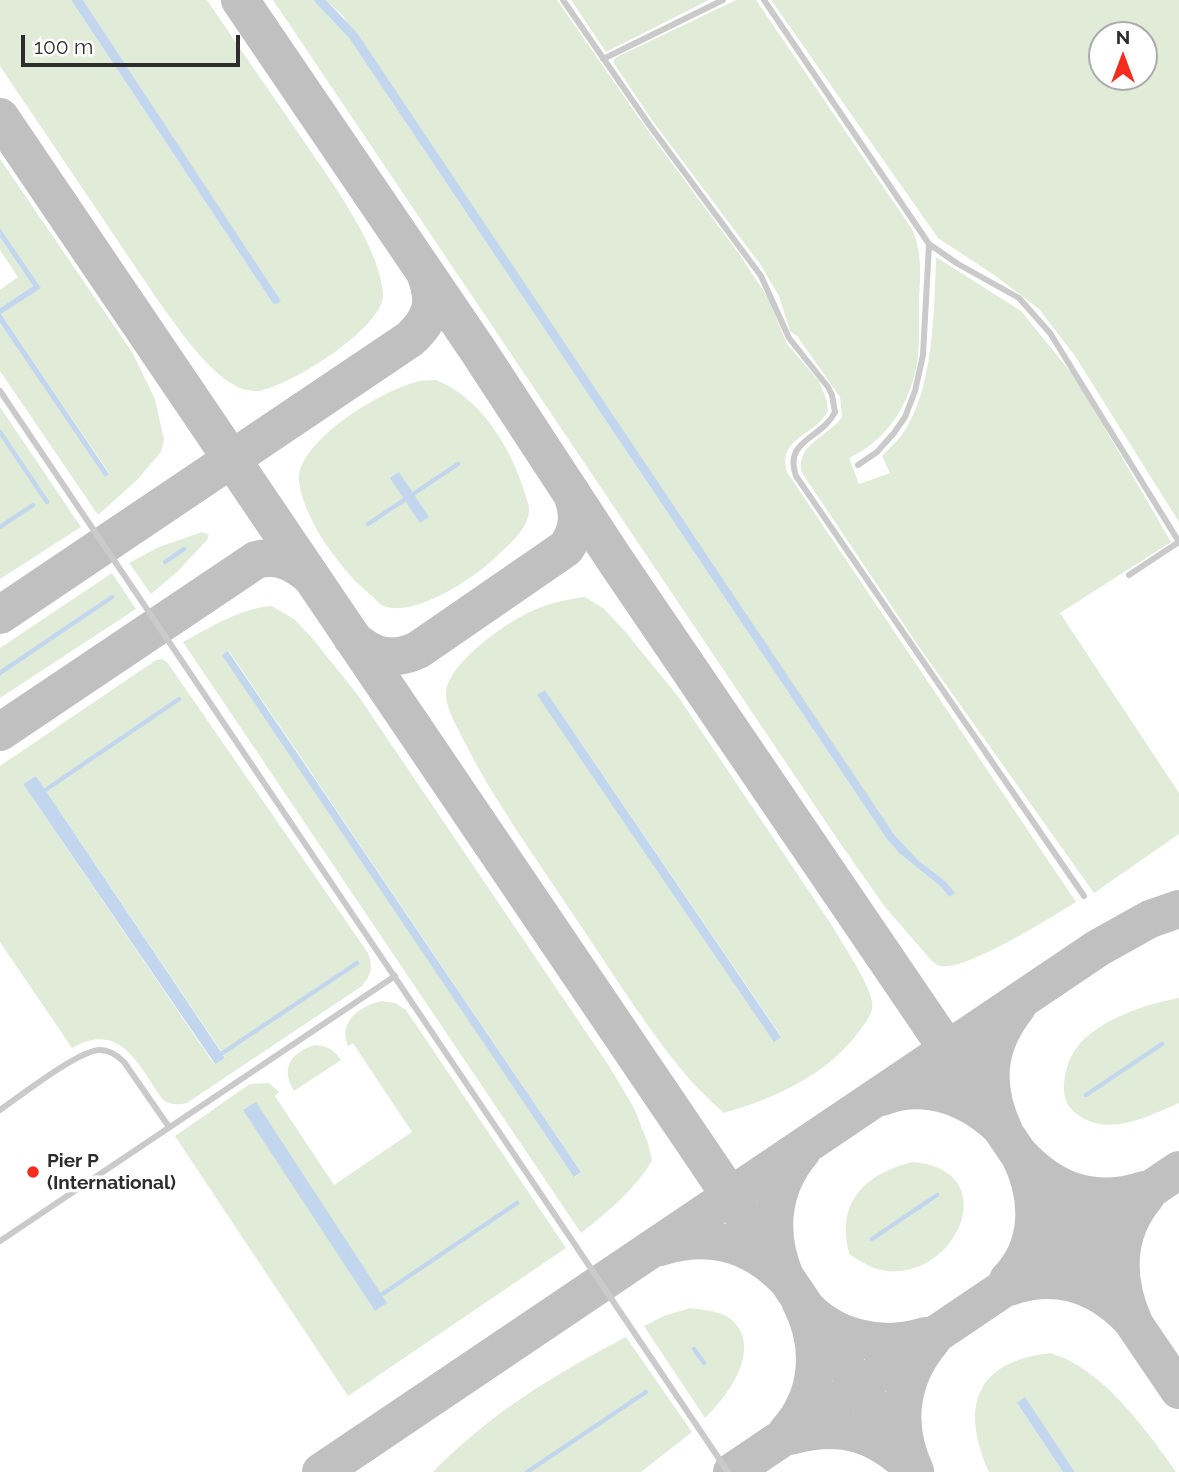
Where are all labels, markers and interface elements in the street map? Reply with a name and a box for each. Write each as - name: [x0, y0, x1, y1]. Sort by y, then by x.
- scale bar: [24, 21, 243, 65]
- north arrow: [1088, 21, 1158, 91]
- text: N: [1116, 26, 1130, 48]
- text: 100 m: [34, 34, 93, 59]
- place label: Pier P (International): [47, 1150, 176, 1194]
- marker: Pier P (International): [25, 1164, 41, 1180]

